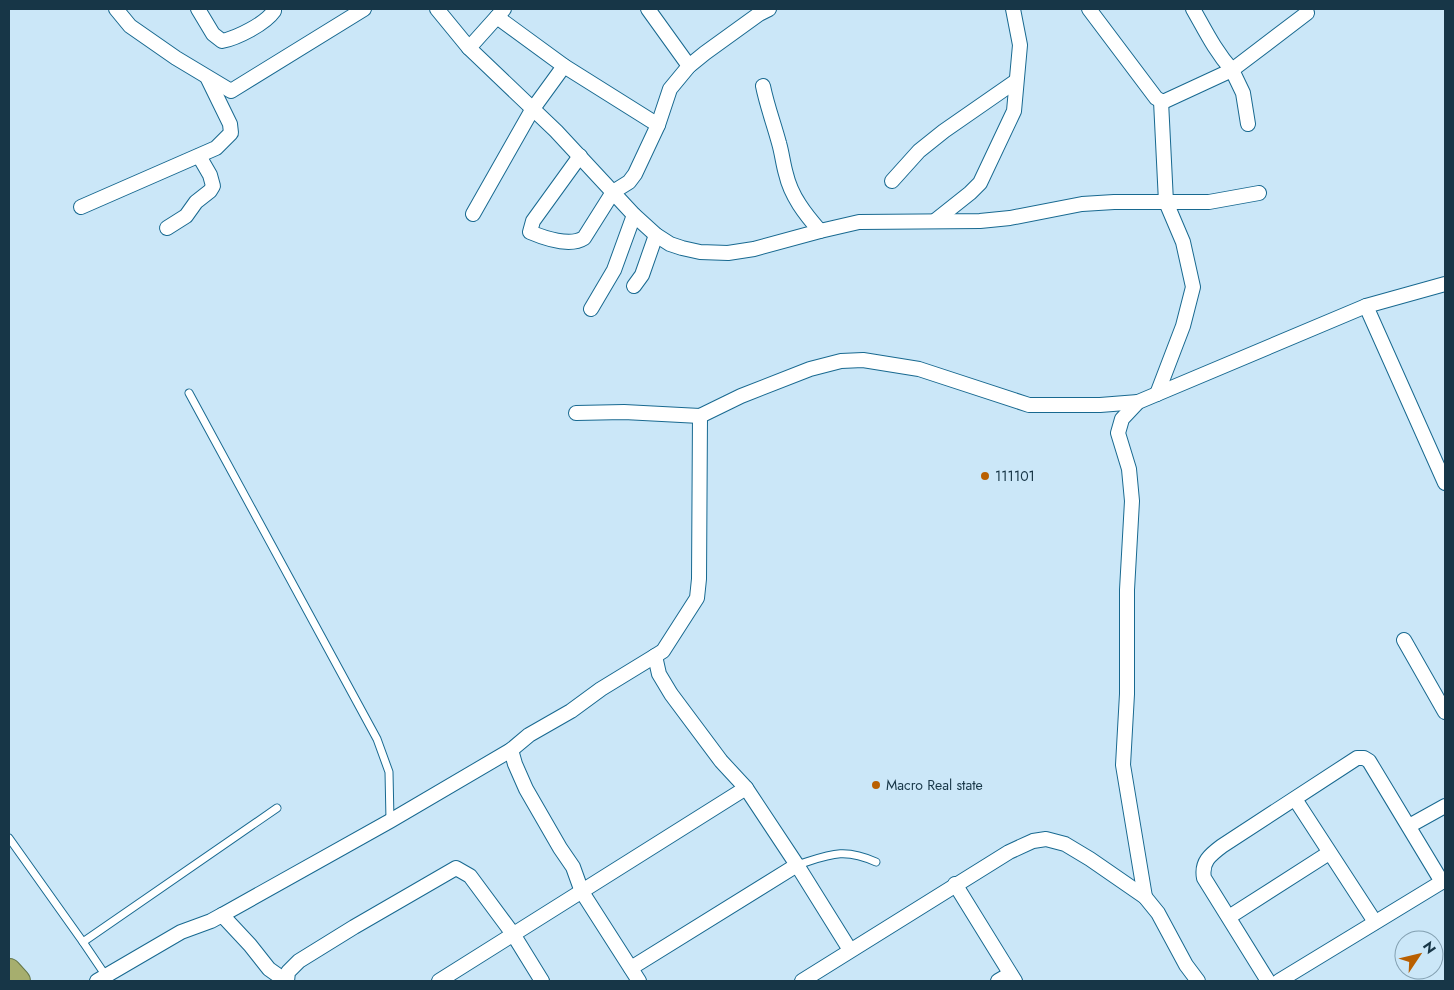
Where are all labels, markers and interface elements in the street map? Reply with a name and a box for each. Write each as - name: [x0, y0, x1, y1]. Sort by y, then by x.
- place label: 111101: [995, 466, 1035, 486]
- marker: 111101: [979, 470, 991, 482]
- place label: Macro Real state: [886, 775, 983, 795]
- marker: Macro Real state: [870, 779, 882, 791]
- north arrow: [1394, 930, 1444, 980]
- text: N: [1418, 937, 1441, 958]

